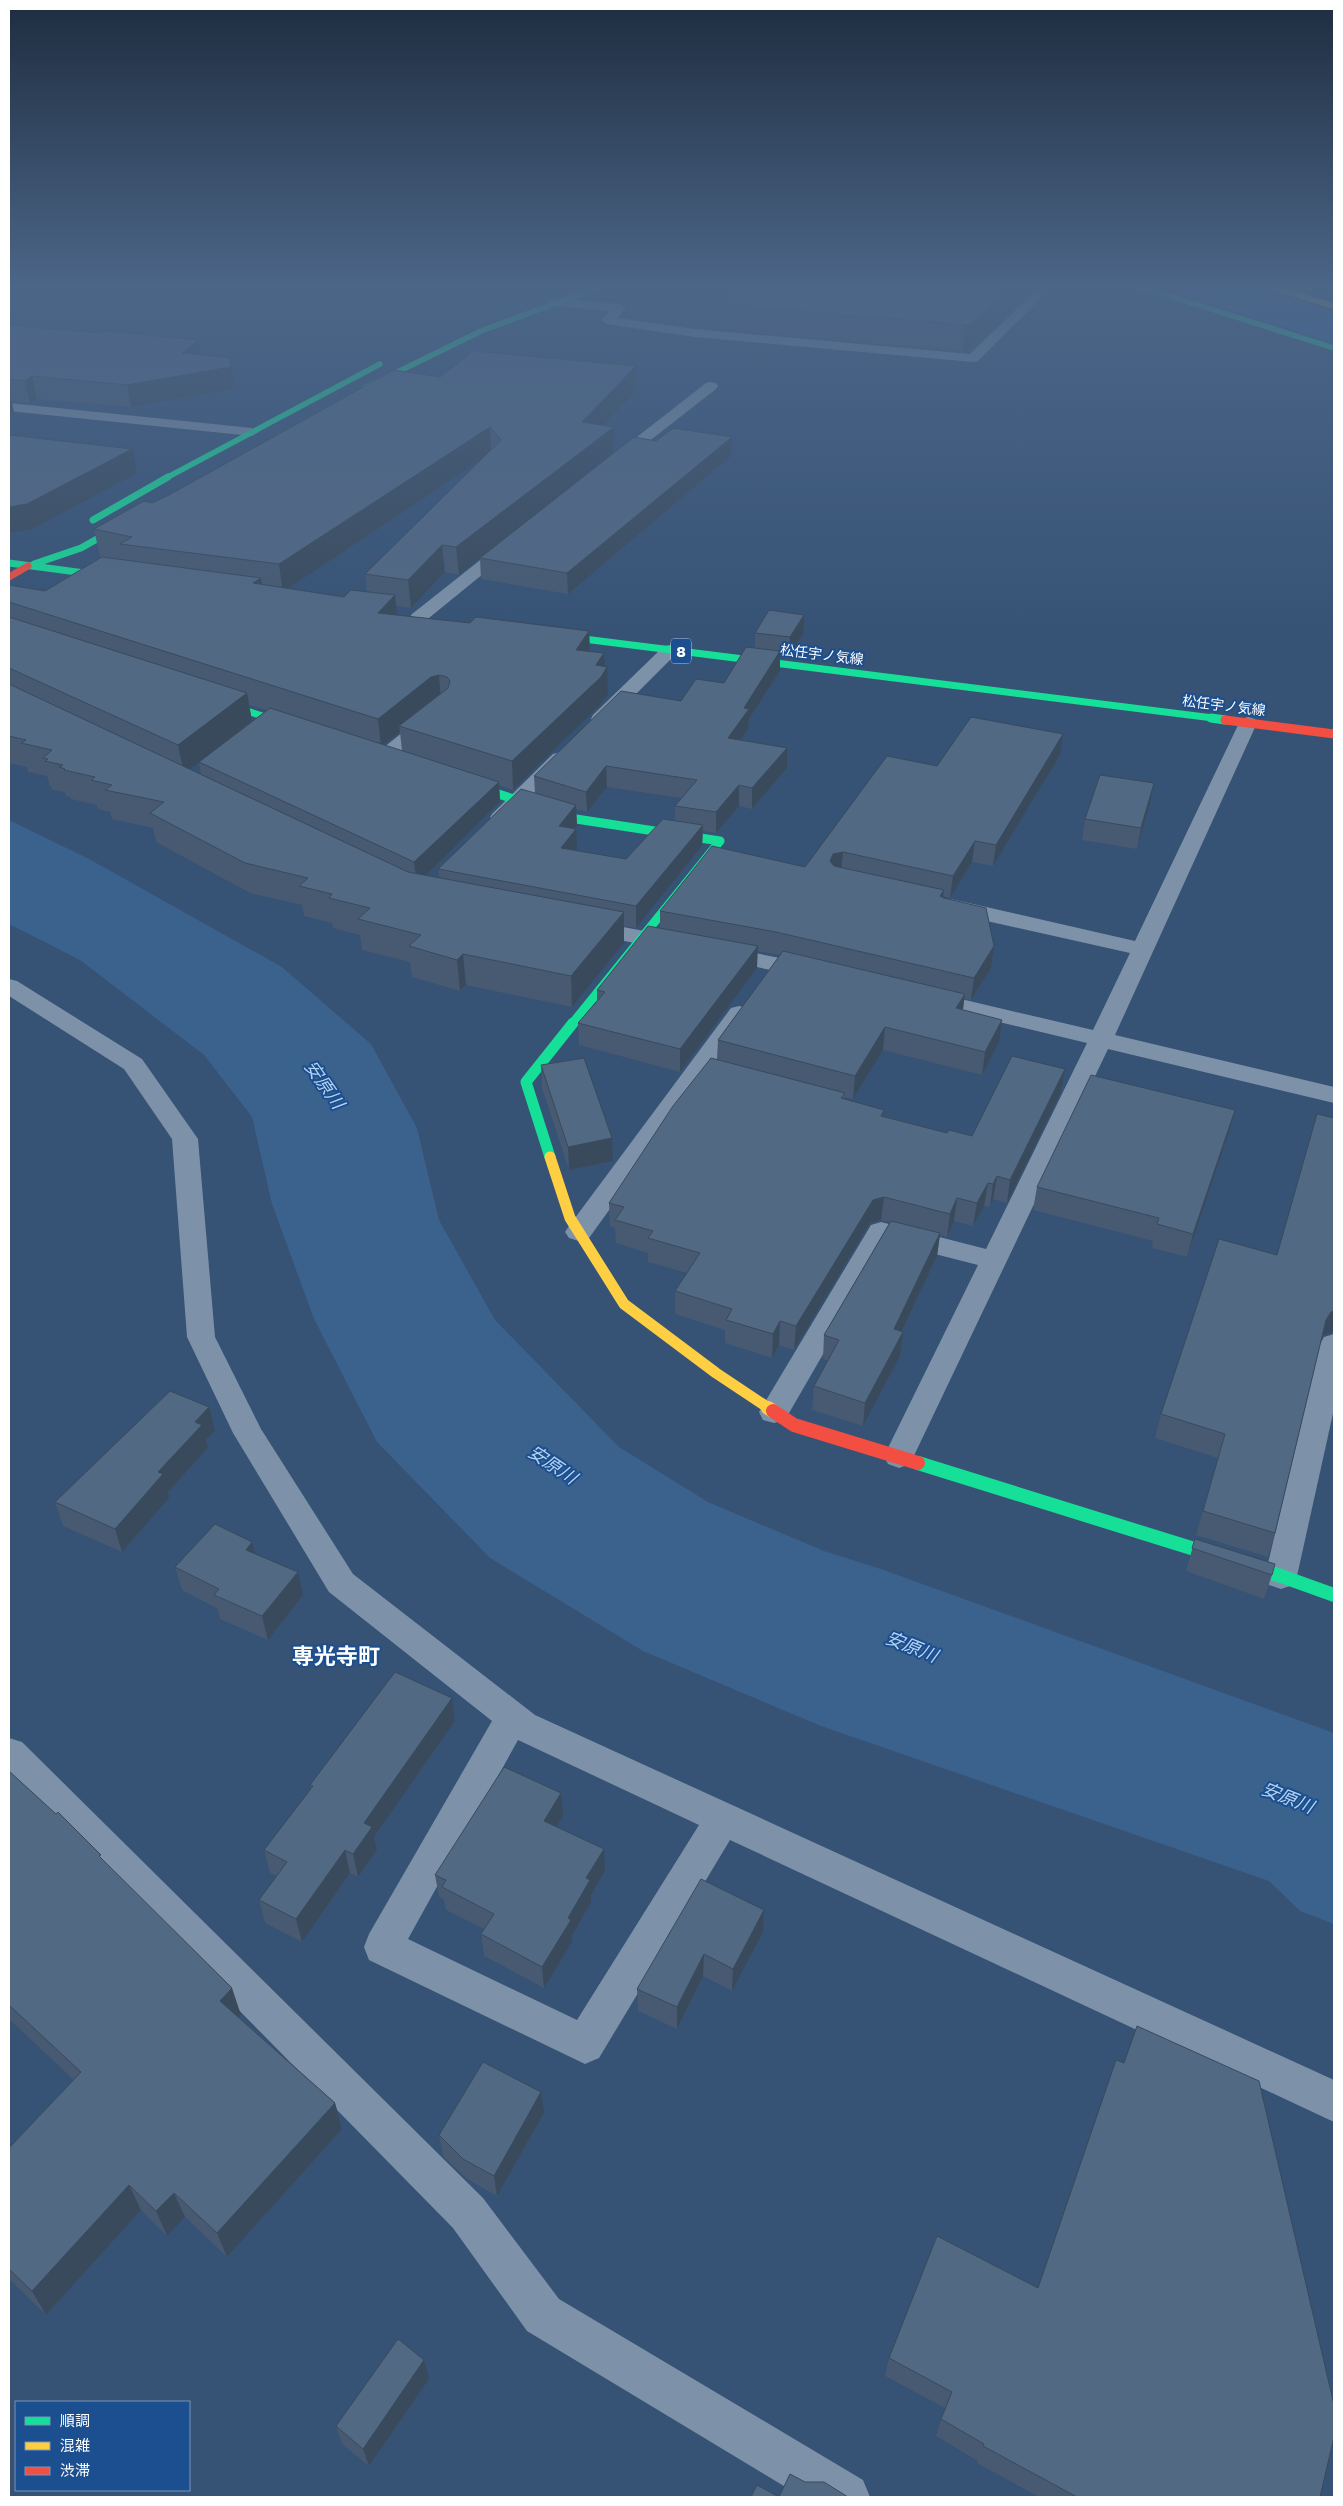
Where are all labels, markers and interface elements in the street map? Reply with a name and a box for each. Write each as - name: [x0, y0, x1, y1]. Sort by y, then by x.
- road number: 8: [671, 638, 691, 664]
- street label: 松任宇ノ気線: [779, 640, 865, 668]
- street label: 松任宇ノ気線: [1181, 691, 1267, 719]
- water label: 安原川: [301, 1056, 351, 1114]
- water label: 安原川: [524, 1440, 583, 1489]
- water label: 安原川: [883, 1626, 943, 1667]
- district label: 専光寺町: [292, 1642, 380, 1669]
- water label: 安原川: [1259, 1777, 1319, 1818]
- legend: [15, 2401, 190, 2491]
- text: 順調: [60, 2411, 90, 2429]
- text: 混雑: [60, 2436, 90, 2454]
- text: 渋滞: [60, 2461, 90, 2479]

